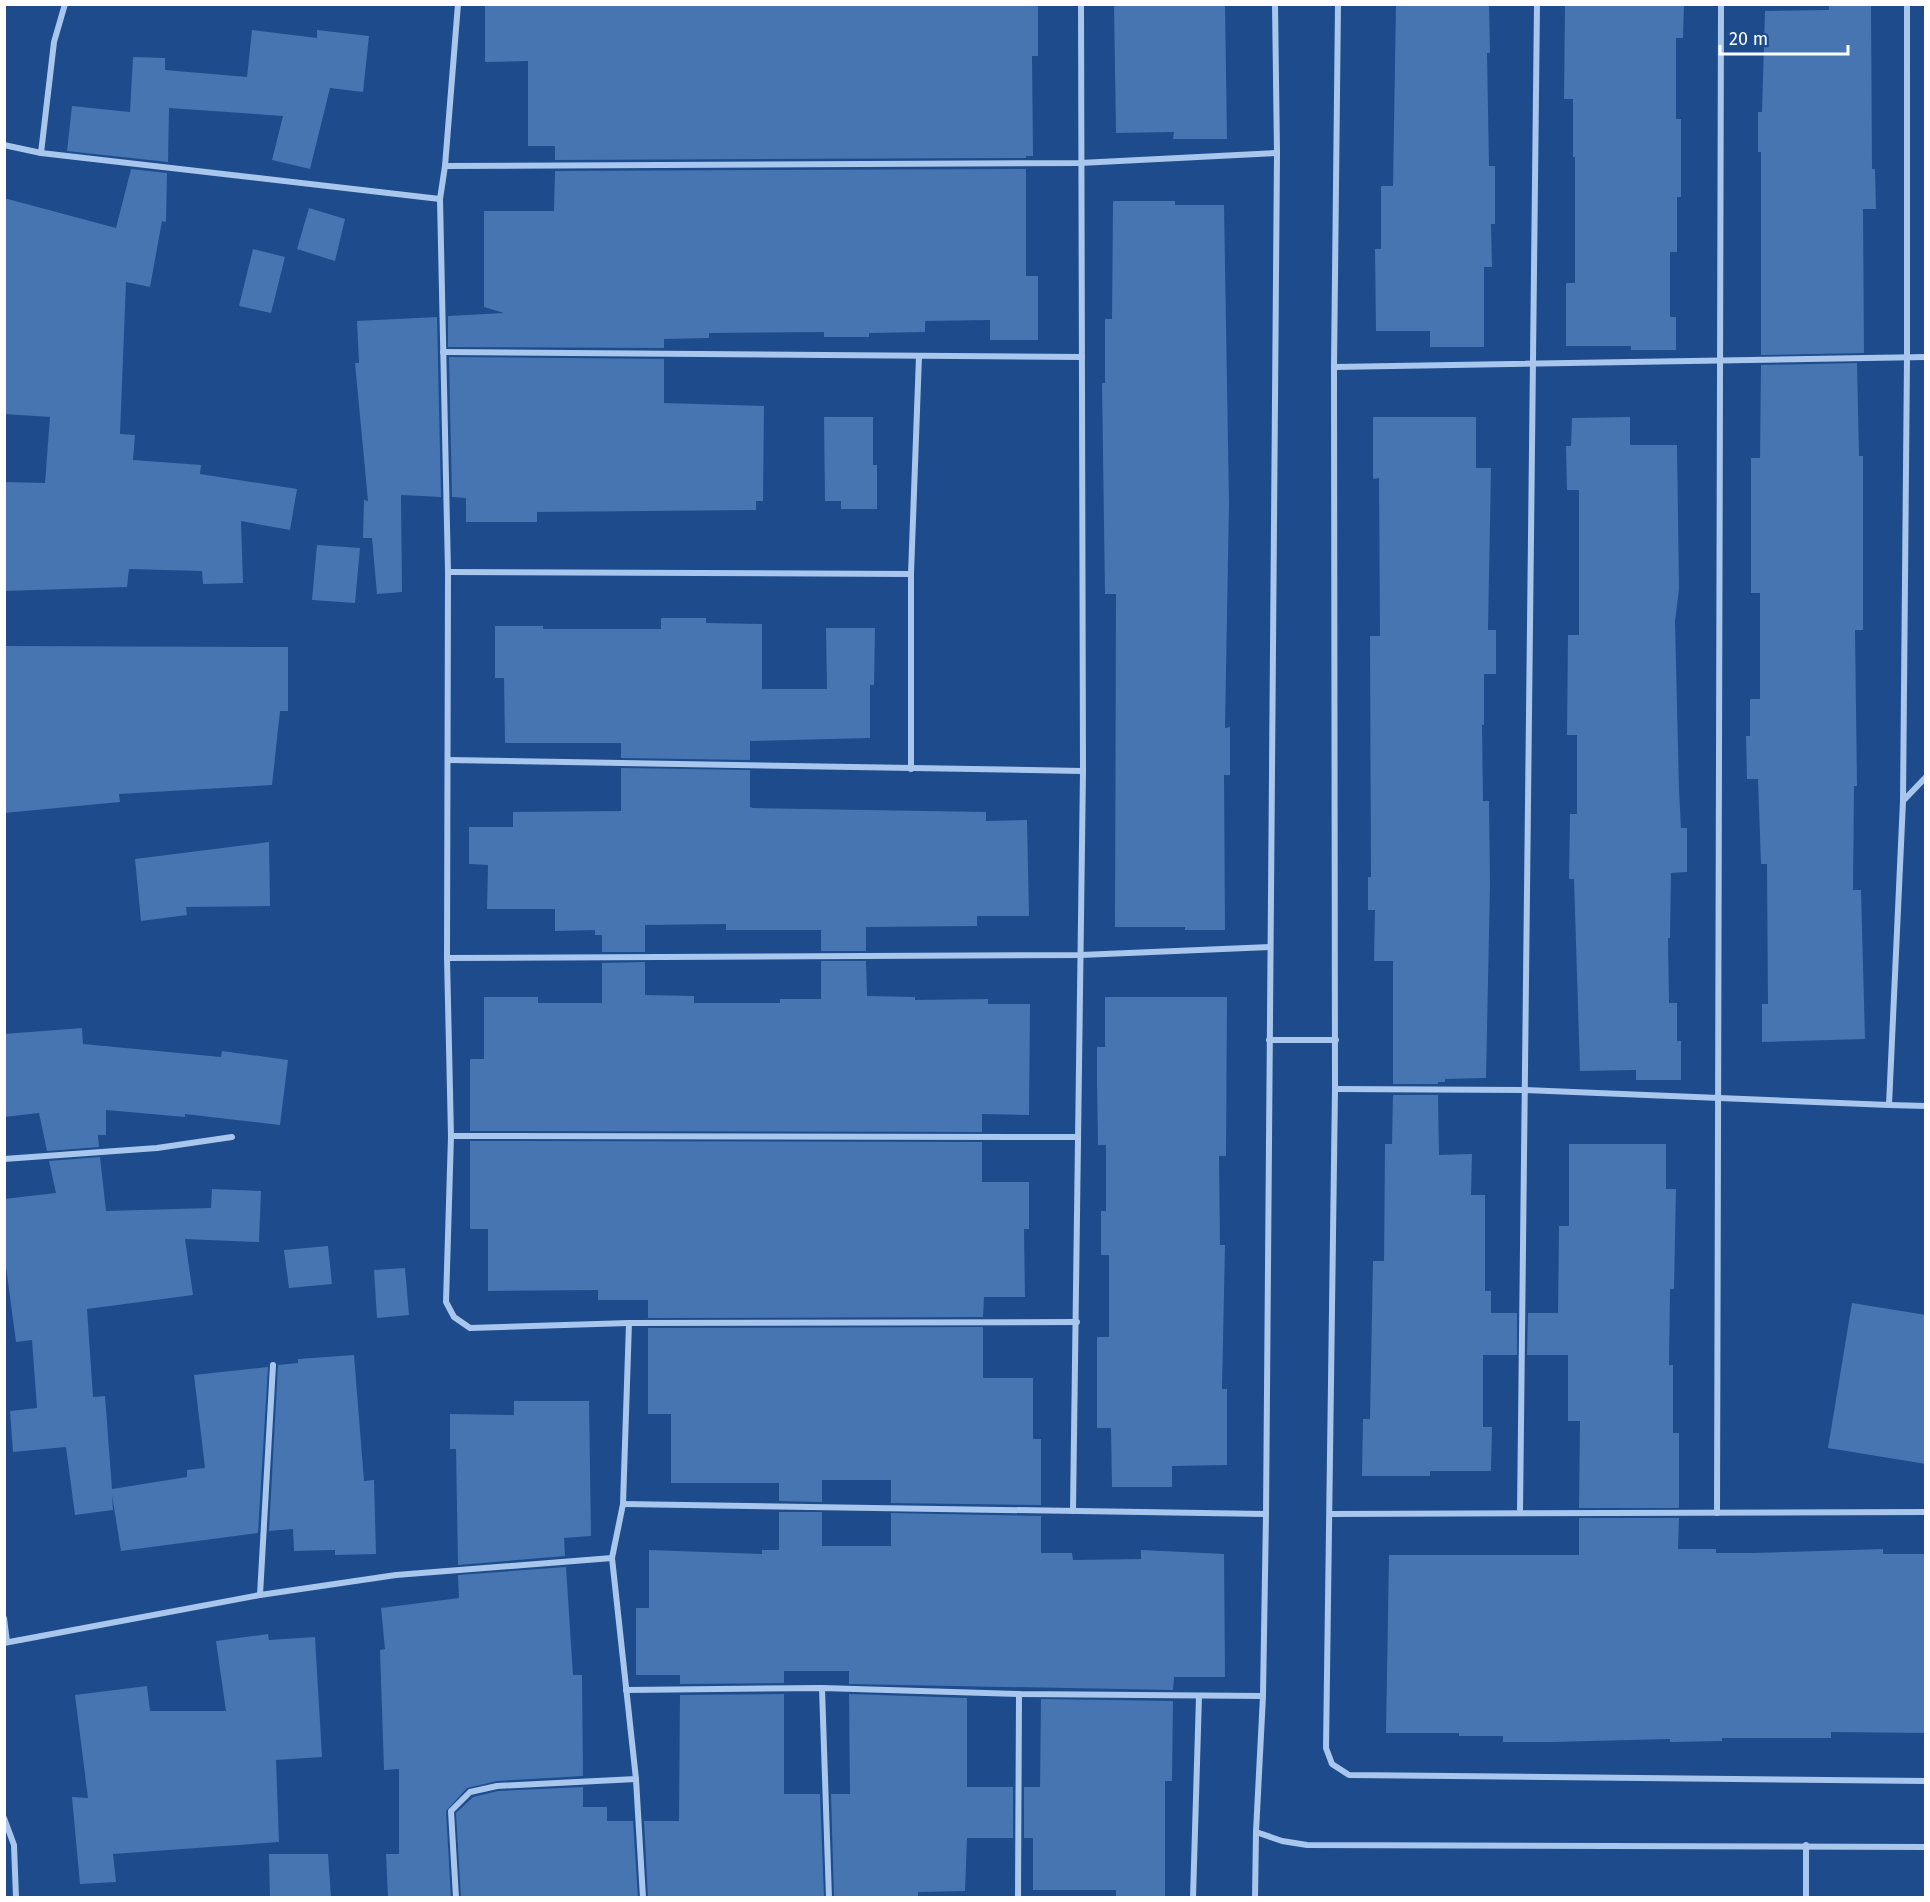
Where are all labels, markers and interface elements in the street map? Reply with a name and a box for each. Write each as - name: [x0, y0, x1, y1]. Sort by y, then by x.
- scale bar: [1720, 18, 1848, 56]
- text: 20 m: [1729, 28, 1768, 50]

